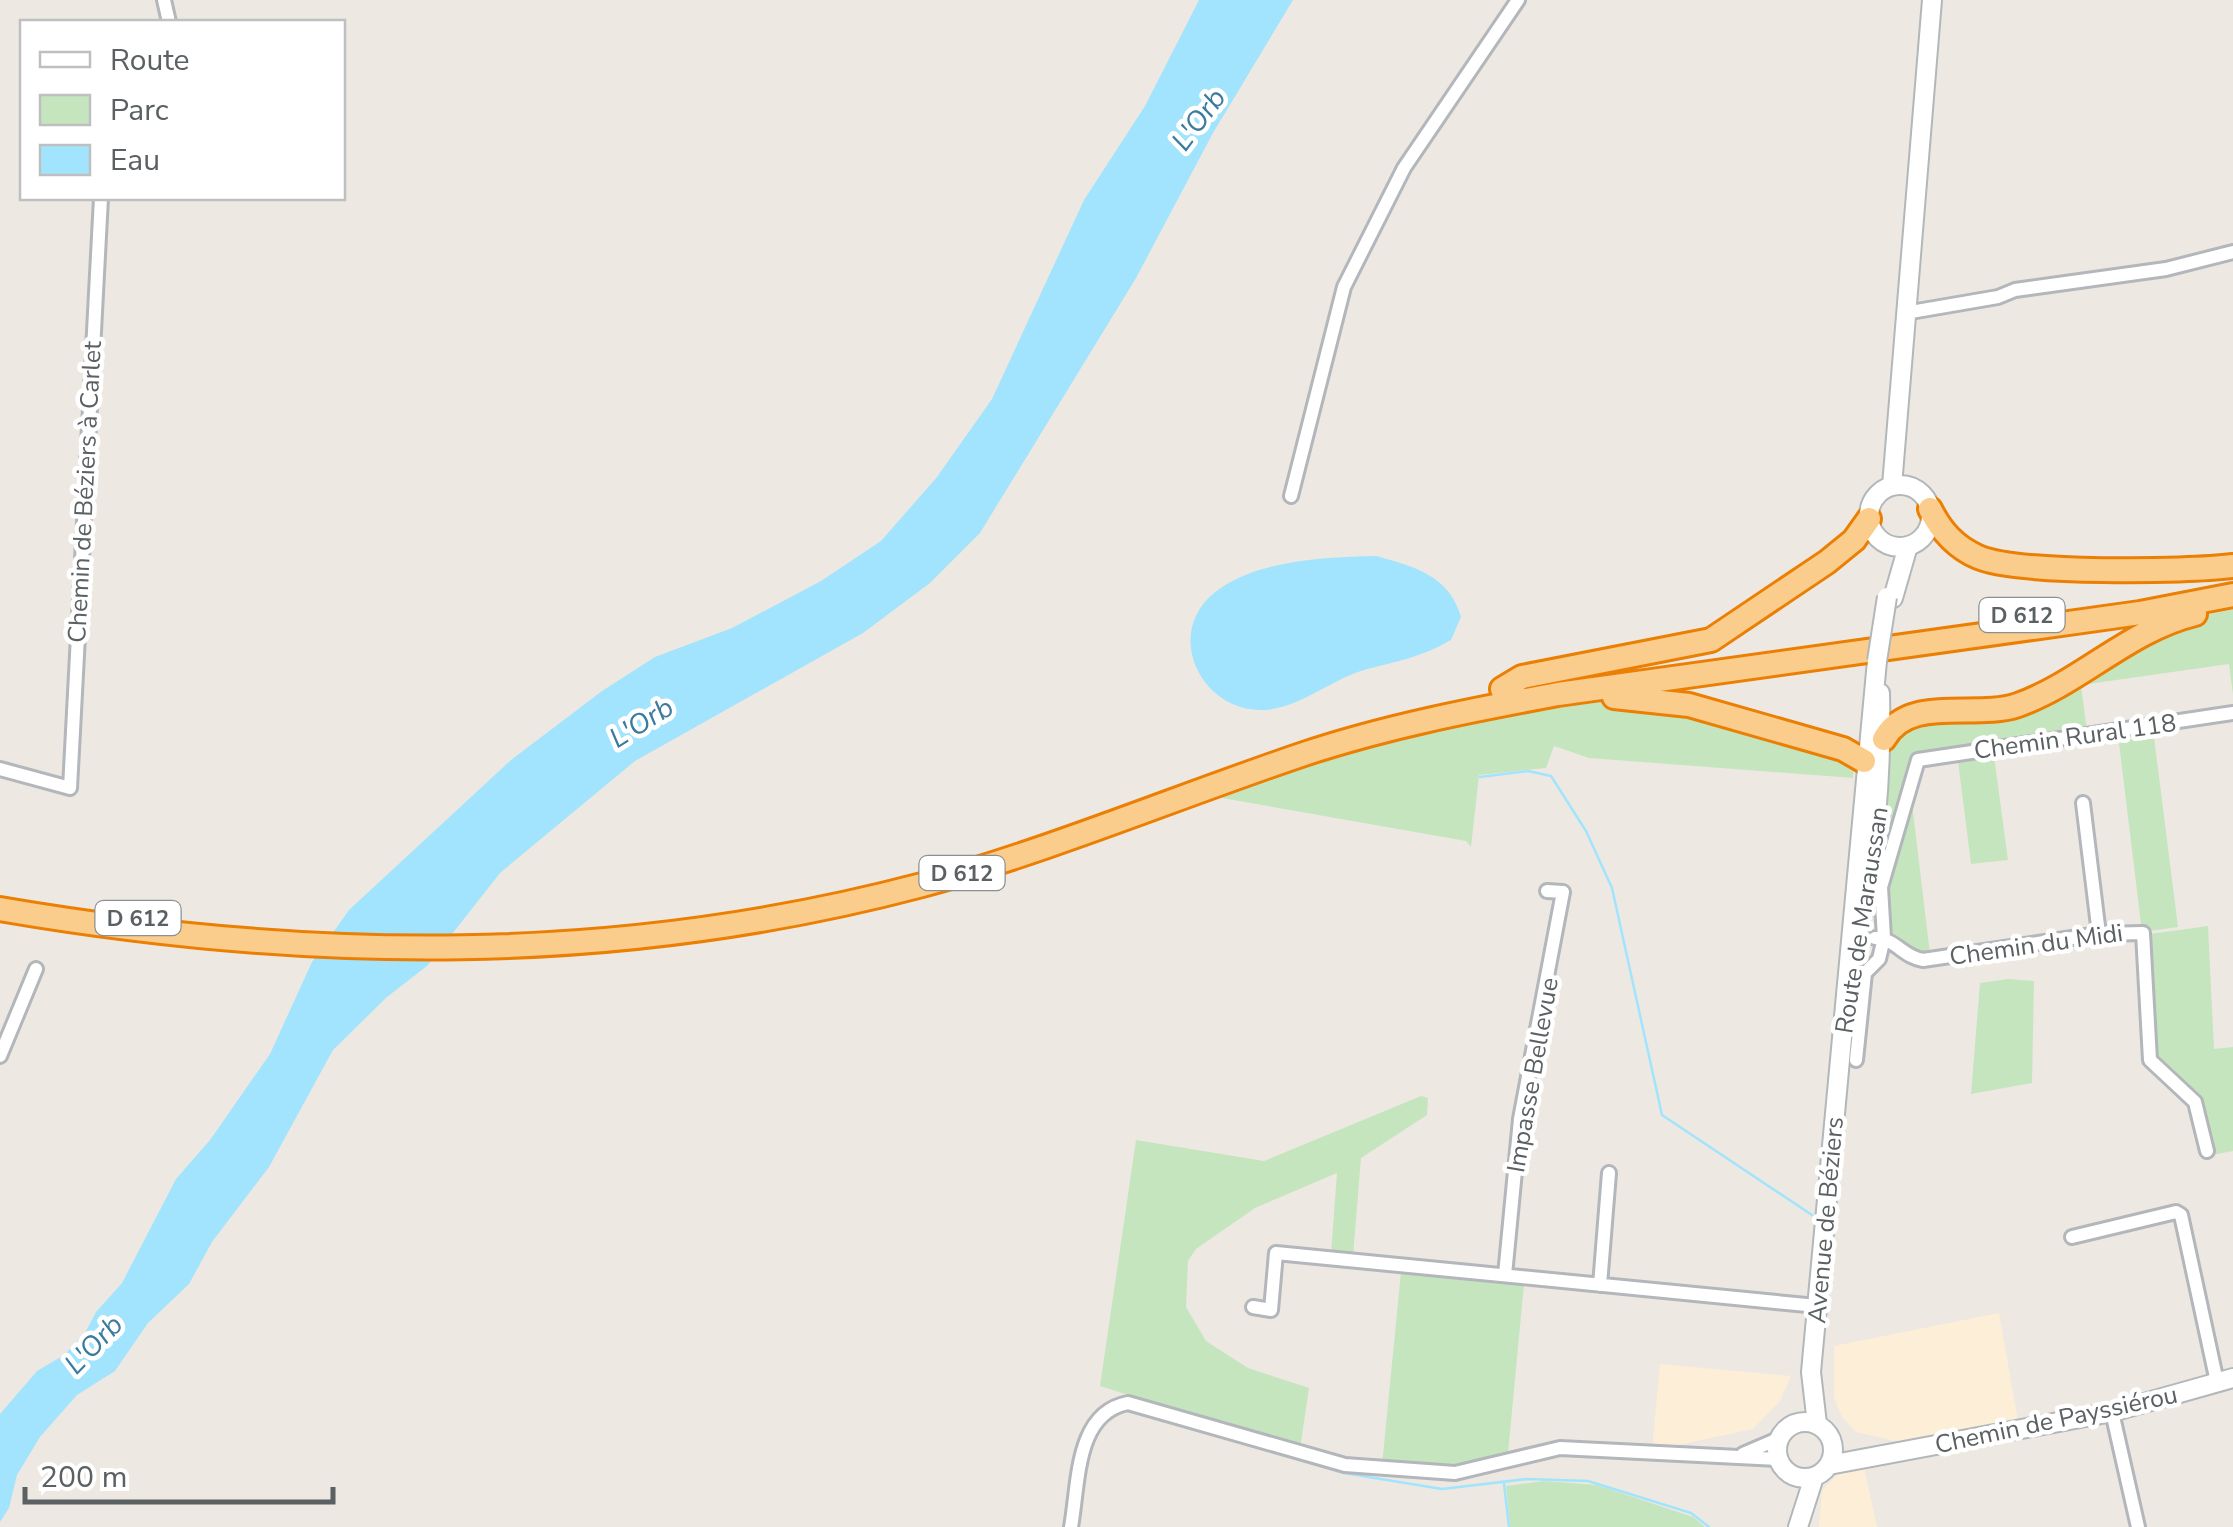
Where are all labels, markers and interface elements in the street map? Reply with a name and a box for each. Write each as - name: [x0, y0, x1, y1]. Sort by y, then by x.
- legend: [20, 20, 345, 200]
- text: Route: [110, 40, 190, 81]
- water label: L'Orb: [1163, 81, 1235, 159]
- text: Parc: [110, 90, 169, 131]
- text: Eau: [110, 140, 160, 181]
- street label: Chemin de Béziers à Carlet: [60, 340, 110, 644]
- road number: D 612: [1980, 598, 2064, 632]
- water label: L'Orb: [602, 688, 681, 757]
- street label: Chemin Rural 118: [1972, 706, 2178, 768]
- street label: Route de Maraussan: [1827, 804, 1897, 1036]
- road number: D 612: [920, 856, 1004, 890]
- road number: D 612: [96, 901, 180, 935]
- street label: Chemin du Midi: [1947, 916, 2125, 974]
- street label: Impasse Bellevue: [1499, 975, 1567, 1175]
- street label: Avenue de Béziers: [1800, 1115, 1852, 1325]
- water label: L'Orb: [56, 1307, 131, 1383]
- street label: Chemin de Payssiérou: [1932, 1378, 2181, 1462]
- scale bar: [25, 1442, 332, 1504]
- text: 200 m: [40, 1457, 127, 1498]

